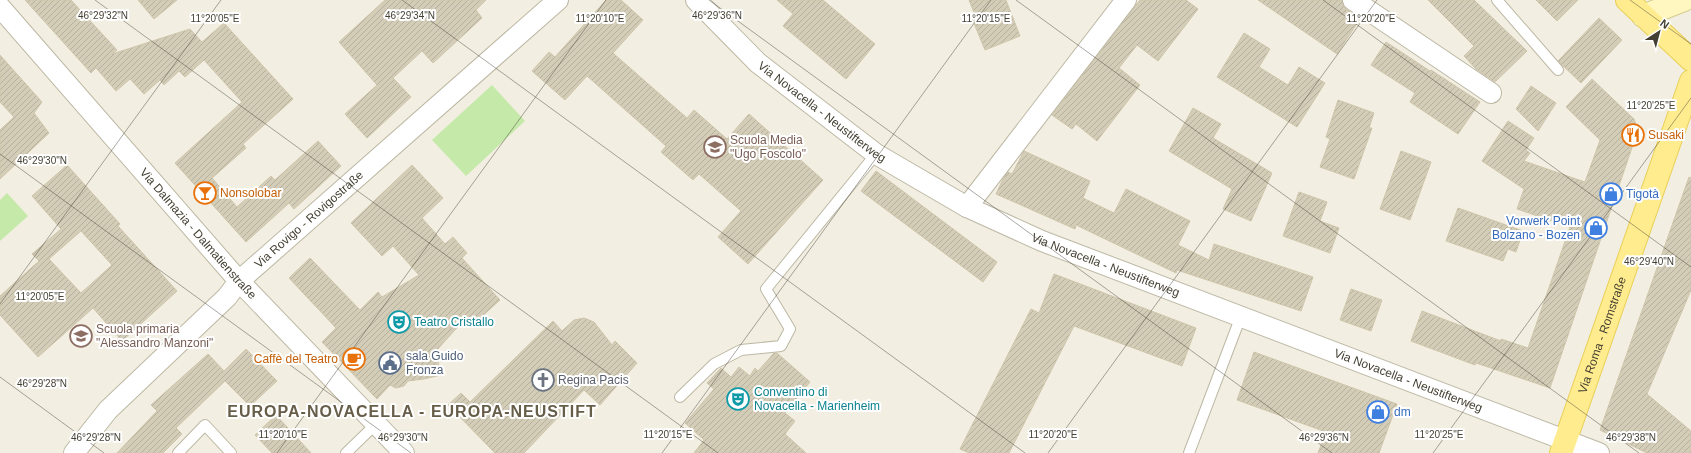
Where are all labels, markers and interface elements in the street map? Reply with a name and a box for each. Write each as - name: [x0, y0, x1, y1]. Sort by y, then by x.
- text: 46°29'32"N: [78, 10, 128, 21]
- text: 46°29'34"N: [385, 10, 435, 21]
- text: 46°29'36"N: [692, 10, 742, 21]
- north arrow: [1639, 12, 1679, 52]
- text: 11°20'05"E: [191, 13, 240, 24]
- text: 11°20'10"E: [576, 13, 625, 24]
- text: 11°20'15"E: [962, 13, 1011, 24]
- text: 11°20'20"E: [1347, 13, 1396, 24]
- text: N: [1658, 17, 1672, 31]
- street label: Via Novacella - Neustifterweg: [755, 59, 888, 165]
- text: 11°20'25"E: [1627, 100, 1676, 111]
- restaurant icon: Susaki: [1620, 122, 1646, 148]
- place label: Susaki: [1648, 128, 1684, 142]
- place label: Scuola Media "Ugo Foscolo": [730, 133, 806, 161]
- school or university icon: Scuola Media "Ugo Foscolo": [702, 134, 728, 160]
- text: 46°29'30"N: [17, 155, 67, 166]
- street label: Via Dalmazia - Dalmatienstraße: [137, 165, 260, 302]
- street label: Via Rovigo - Rovigostraße: [252, 168, 366, 271]
- bar icon: Nonsolobar: [192, 180, 218, 206]
- shop icon: Tigotà: [1598, 181, 1624, 207]
- place label: Nonsolobar: [220, 186, 281, 200]
- place label: Tigotà: [1626, 187, 1659, 201]
- place label: Vorwerk Point Bolzano - Bozen: [1492, 214, 1581, 242]
- shop icon: Vorwerk Point Bolzano - Bozen: [1583, 215, 1609, 241]
- street label: Via Novacella - Neustifterweg: [1029, 230, 1182, 300]
- text: 46°29'40"N: [1624, 256, 1674, 267]
- street label: Via Roma - Romstraße: [1575, 274, 1629, 395]
- text: 11°20'05"E: [16, 291, 65, 302]
- theatre icon: Teatro Cristallo: [386, 309, 412, 335]
- place label: Teatro Cristallo: [414, 315, 494, 329]
- place label: Scuola primaria "Alessandro Manzoni": [96, 322, 213, 350]
- school or university icon: Scuola primaria "Alessandro Manzoni": [68, 323, 94, 349]
- cafe icon: Caffè del Teatro: [341, 346, 367, 372]
- street label: Via Novacella - Neustifterweg: [1332, 346, 1484, 415]
- place label: sala Guido Fronza: [406, 349, 464, 377]
- public building icon: sala Guido Fronza: [377, 350, 403, 376]
- place label: Caffè del Teatro: [254, 352, 338, 366]
- church icon: Regina Pacis: [530, 367, 556, 393]
- place label: Regina Pacis: [558, 373, 629, 387]
- text: 46°29'28"N: [17, 378, 67, 389]
- place label: Conventino di Novacella - Marienheim: [754, 385, 880, 413]
- theatre icon: Conventino di Novacella - Marienheim: [725, 386, 751, 412]
- shop icon: dm: [1365, 399, 1391, 425]
- district label: EUROPA-NOVACELLA - EUROPA-NEUSTIFT: [227, 403, 597, 420]
- place label: dm: [1394, 405, 1411, 419]
- text: 11°20'10"E: [259, 429, 308, 440]
- text: 11°20'15"E: [644, 429, 693, 440]
- text: 11°20'20"E: [1029, 429, 1078, 440]
- text: 11°20'25"E: [1415, 429, 1464, 440]
- text: 46°29'28"N: [71, 432, 121, 443]
- text: 46°29'30"N: [378, 432, 428, 443]
- text: 46°29'36"N: [1299, 432, 1349, 443]
- text: 46°29'38"N: [1606, 432, 1656, 443]

